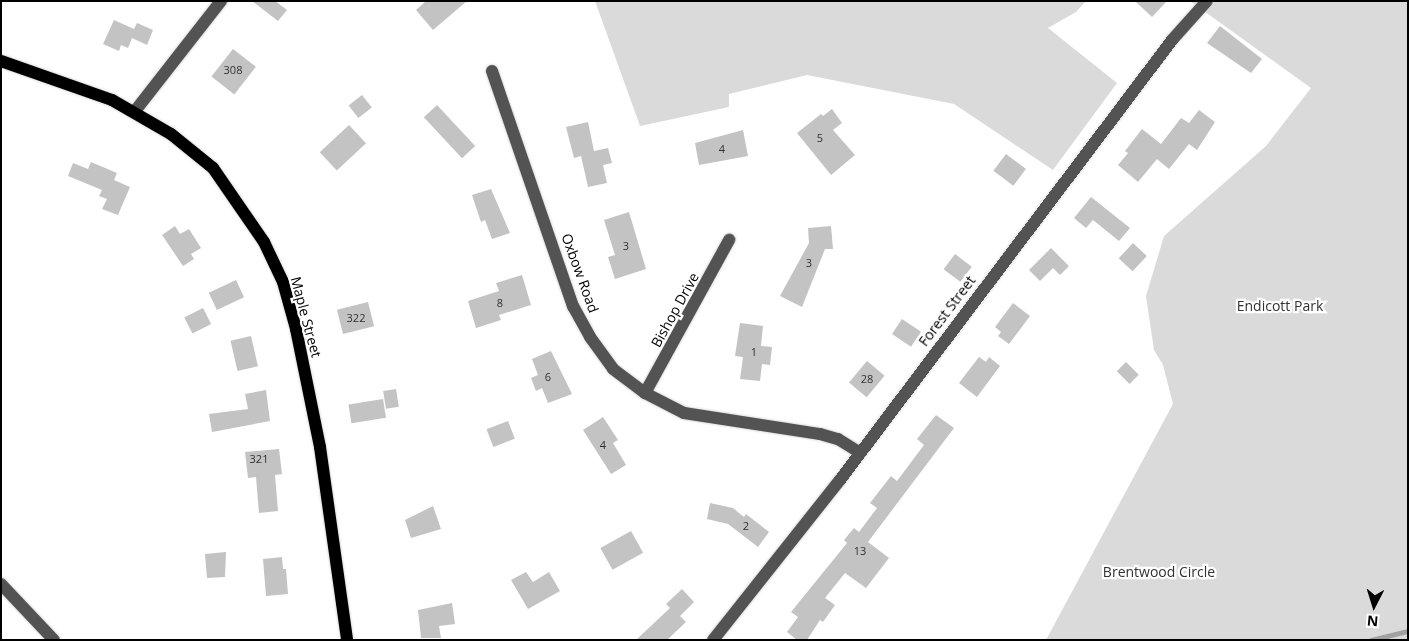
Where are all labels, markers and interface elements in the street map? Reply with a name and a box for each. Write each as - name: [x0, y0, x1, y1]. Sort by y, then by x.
- house number: 308: [224, 63, 242, 77]
- house number: 5: [817, 131, 823, 145]
- house number: 4: [719, 142, 725, 156]
- street label: Oxbow Road: [558, 231, 602, 315]
- house number: 3: [623, 239, 629, 253]
- house number: 3: [806, 256, 812, 270]
- street label: Bishop Drive: [648, 270, 702, 350]
- street label: Forest Street: [915, 273, 979, 349]
- street label: Maple Street: [287, 275, 325, 359]
- house number: 8: [497, 296, 503, 310]
- park label: Endicott Park: [1237, 298, 1323, 314]
- house number: 322: [347, 311, 365, 325]
- house number: 1: [751, 345, 757, 359]
- house number: 6: [545, 370, 551, 384]
- house number: 28: [861, 372, 873, 386]
- house number: 4: [600, 438, 606, 452]
- house number: 321: [250, 452, 268, 466]
- house number: 2: [743, 519, 749, 533]
- house number: 13: [854, 544, 866, 558]
- park label: Brentwood Circle: [1103, 564, 1215, 580]
- north arrow: [1349, 581, 1399, 631]
- text: N: [1366, 611, 1379, 631]

